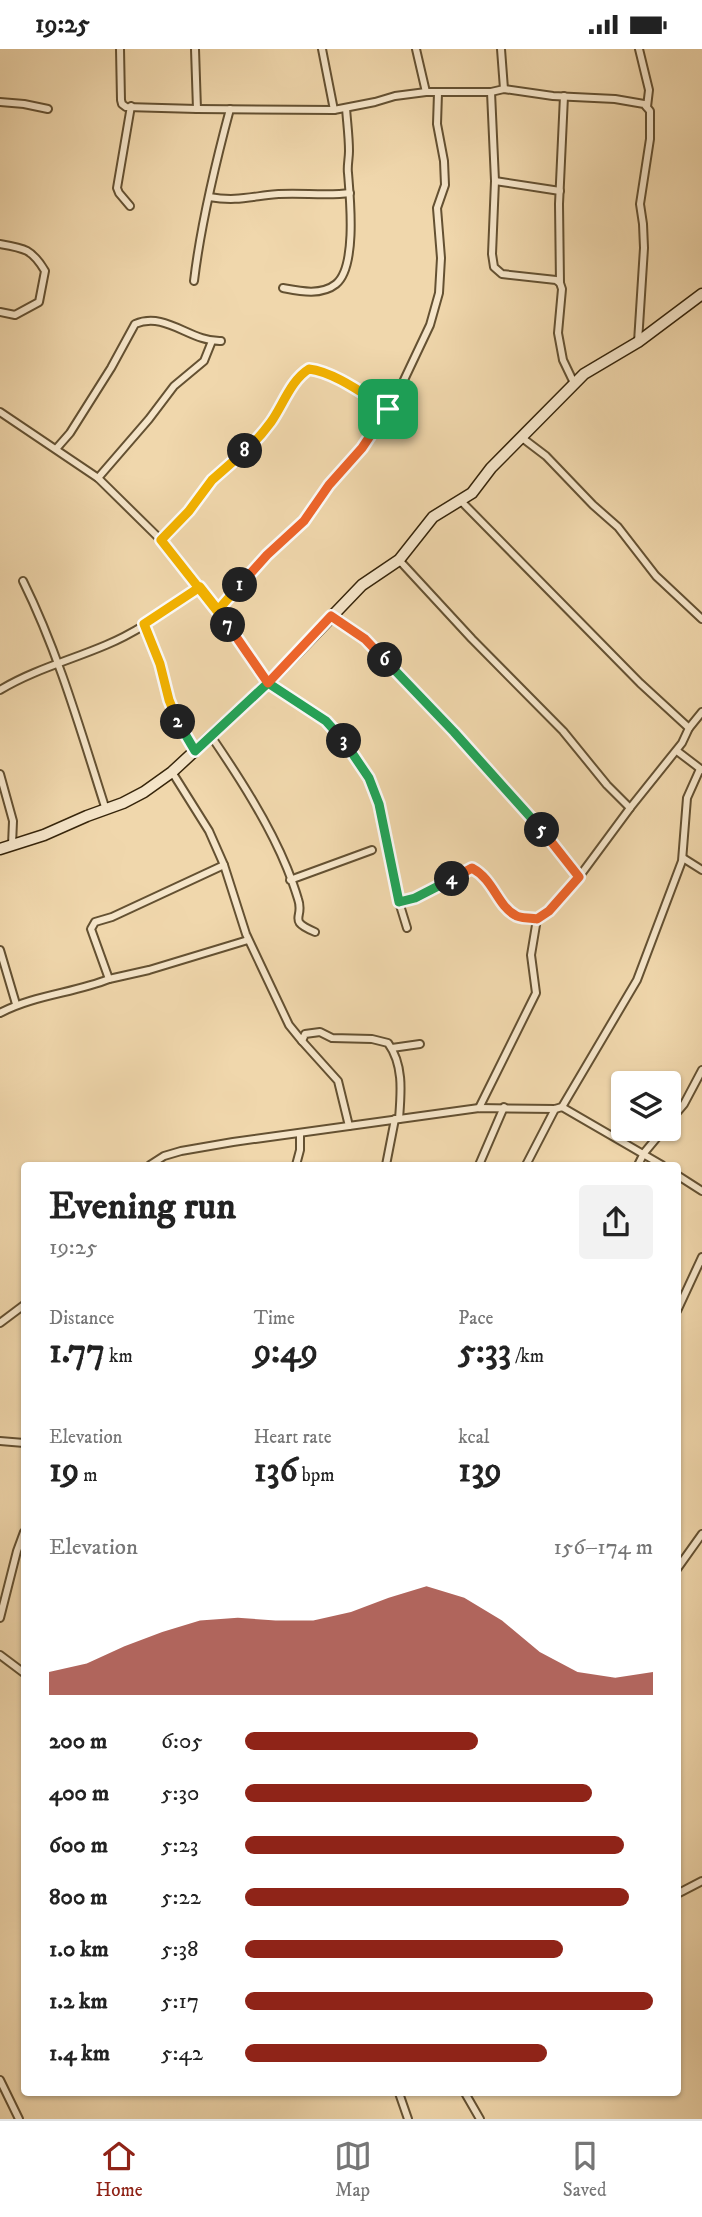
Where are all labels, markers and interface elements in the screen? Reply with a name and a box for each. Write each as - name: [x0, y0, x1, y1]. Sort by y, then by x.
- text: 19:25: [35, 8, 90, 41]
- pin: [358, 379, 418, 439]
- icon: arrive: [369, 390, 407, 428]
- pin: 8: [228, 433, 262, 469]
- text: 8: [240, 439, 249, 462]
- pin: 1: [222, 567, 258, 603]
- text: 1: [236, 573, 243, 596]
- pin: 7: [210, 607, 246, 643]
- text: 7: [222, 613, 233, 636]
- pin: 6: [368, 643, 402, 677]
- text: 6: [380, 648, 389, 671]
- pin: 2: [160, 705, 196, 739]
- text: 2: [173, 710, 182, 733]
- pin: 3: [326, 723, 362, 759]
- text: 3: [340, 729, 347, 752]
- pin: 5: [524, 813, 560, 847]
- text: 5: [537, 818, 546, 841]
- pin: 4: [434, 861, 470, 897]
- text: 4: [446, 867, 457, 890]
- map controls: [611, 1071, 681, 1141]
- button: layers: [611, 1071, 681, 1141]
- text: Evening run: [49, 1183, 236, 1231]
- button: share: [579, 1185, 653, 1259]
- text: 19:25: [49, 1233, 97, 1262]
- text: Distance: [49, 1307, 114, 1330]
- text: Time: [254, 1307, 295, 1330]
- text: Pace: [458, 1307, 493, 1330]
- text: 1.77: [49, 1330, 105, 1374]
- text: 9:49: [254, 1330, 318, 1374]
- text: 5:33: [458, 1330, 511, 1374]
- text: km: [105, 1345, 133, 1368]
- text: /km: [511, 1345, 544, 1368]
- text: Elevation: [49, 1426, 123, 1449]
- text: Heart rate: [254, 1426, 332, 1449]
- text: kcal: [458, 1426, 490, 1449]
- text: 19: [49, 1449, 79, 1493]
- text: 136: [254, 1449, 298, 1493]
- text: 139: [458, 1449, 502, 1493]
- text: m: [79, 1464, 98, 1487]
- text: bpm: [298, 1464, 335, 1487]
- text: Elevation: [49, 1533, 138, 1562]
- text: 156–174 m: [554, 1533, 653, 1562]
- text: 200 m: [49, 1727, 107, 1756]
- text: 6:05: [161, 1727, 203, 1756]
- text: 400 m: [49, 1779, 109, 1808]
- text: 5:30: [161, 1779, 199, 1808]
- text: 600 m: [49, 1831, 108, 1860]
- text: 5:23: [161, 1831, 198, 1860]
- text: 800 m: [49, 1883, 107, 1912]
- text: 5:22: [161, 1883, 201, 1912]
- text: 1.0 km: [49, 1935, 109, 1964]
- text: 5:38: [161, 1935, 199, 1964]
- text: 1.2 km: [49, 1987, 108, 2016]
- text: 5:17: [161, 1987, 199, 2016]
- text: 1.4 km: [49, 2039, 110, 2068]
- text: 5:42: [161, 2039, 203, 2068]
- tab: Home: [96, 2137, 143, 2202]
- tab: Map: [334, 2137, 372, 2202]
- tab: Saved: [563, 2137, 606, 2202]

